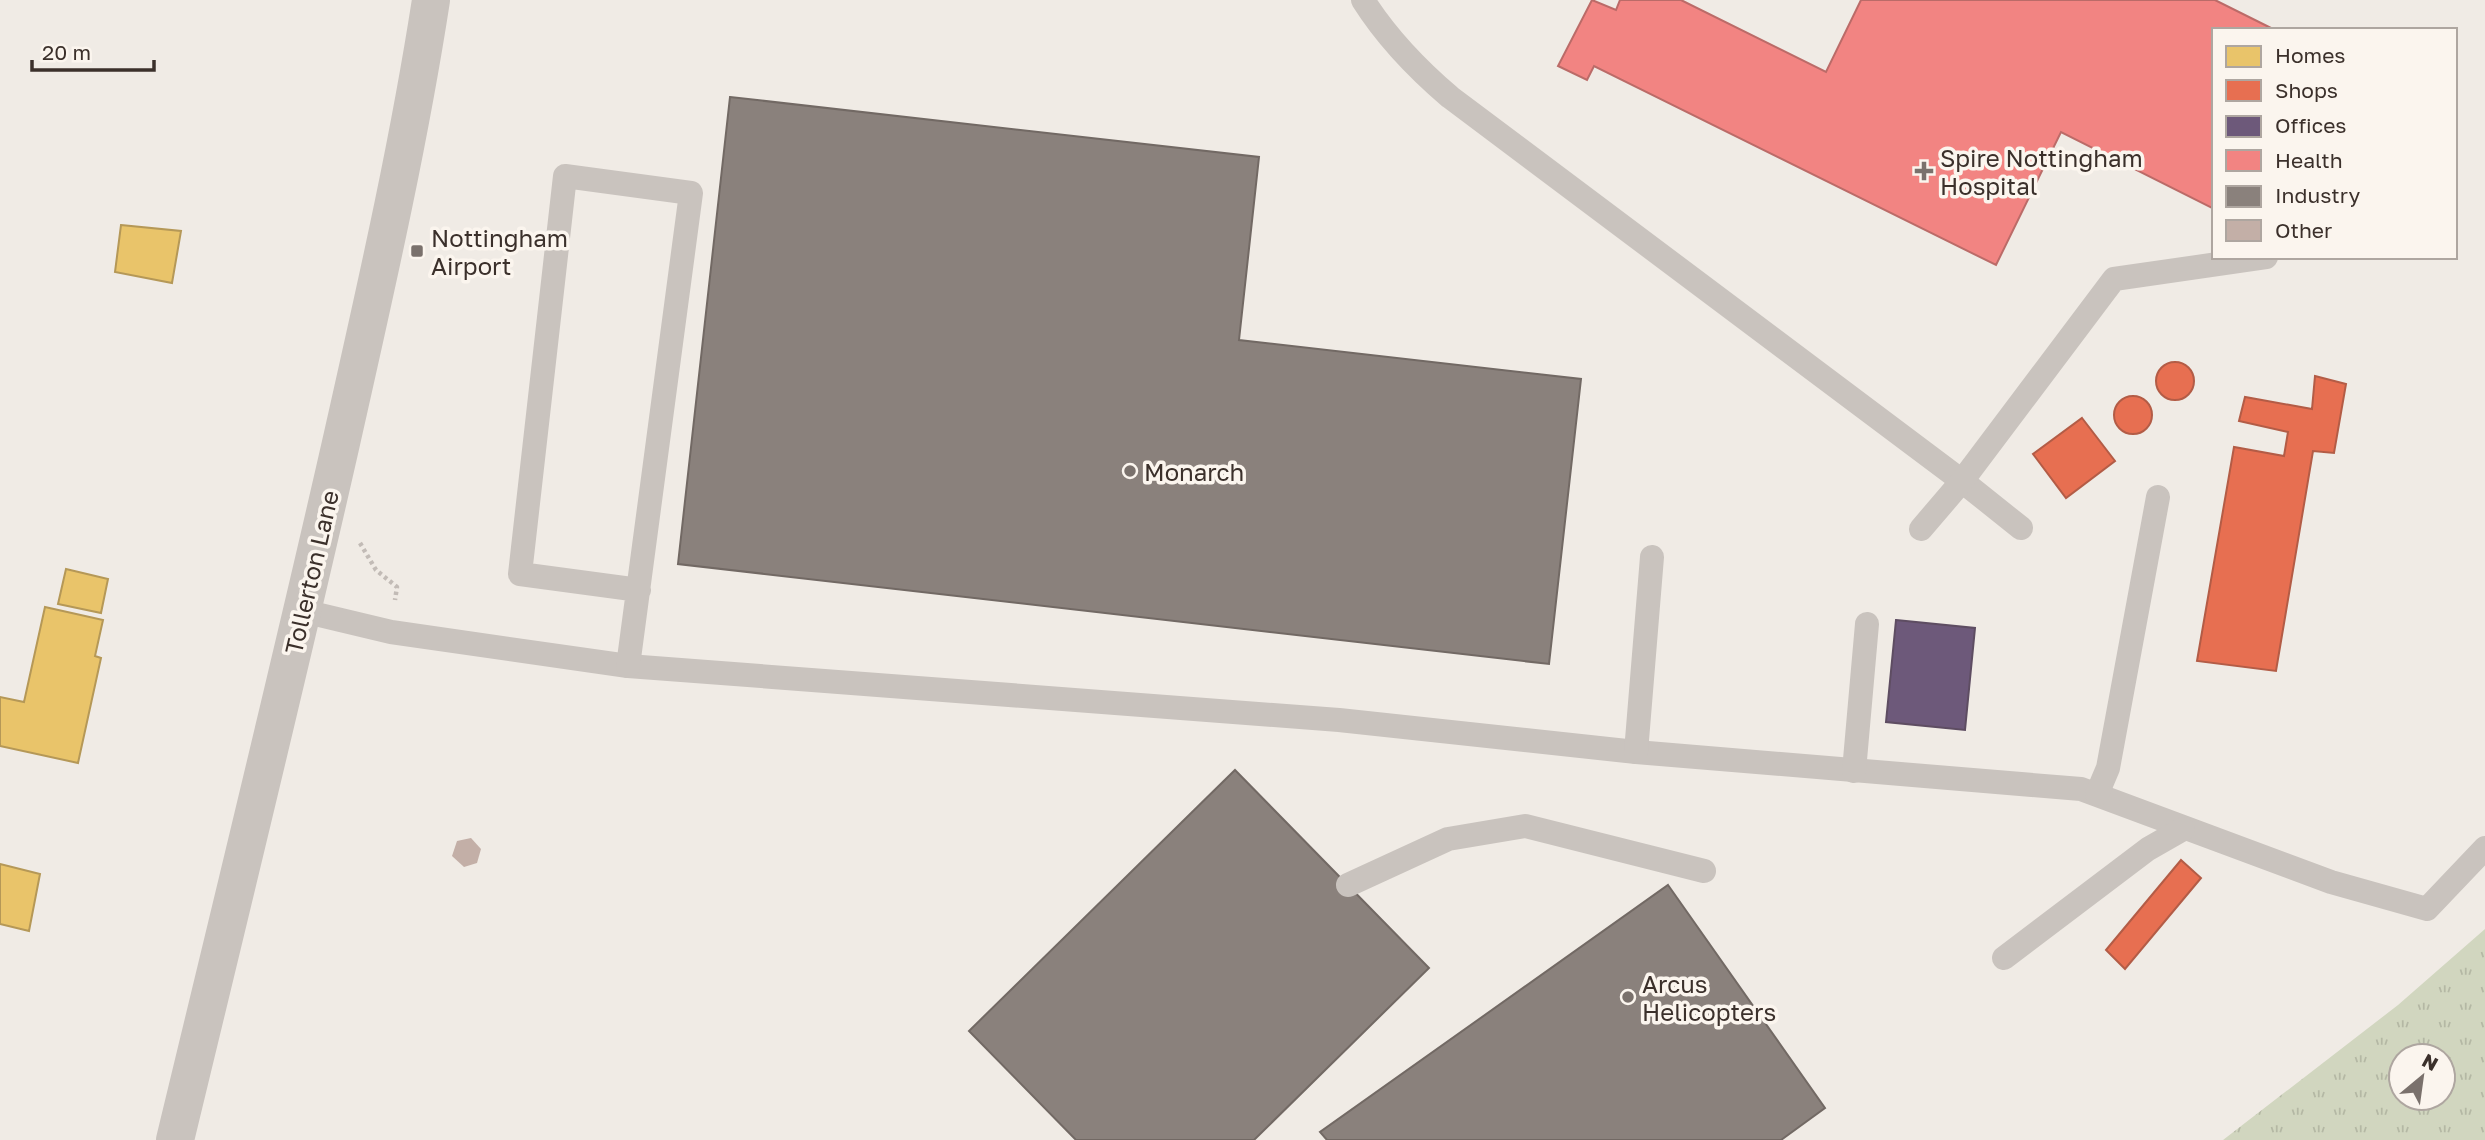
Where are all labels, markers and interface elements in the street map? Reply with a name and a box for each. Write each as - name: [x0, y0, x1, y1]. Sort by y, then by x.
- scale bar: [32, 28, 154, 72]
- legend: [2212, 28, 2457, 259]
- text: 20 m: [42, 39, 91, 65]
- text: Homes: [2275, 42, 2345, 68]
- text: Shops: [2275, 77, 2338, 103]
- text: Offices: [2275, 112, 2346, 138]
- place label: Spire Nottingham Hospital: [1940, 143, 2143, 200]
- text: Health: [2275, 147, 2343, 173]
- marker: Spire Nottingham Hospital: [1914, 161, 1934, 181]
- text: Industry: [2275, 182, 2360, 208]
- text: Other: [2275, 217, 2332, 243]
- place label: Nottingham Airport: [431, 223, 568, 280]
- marker: Nottingham Airport: [409, 243, 425, 259]
- place label: Monarch: [1144, 457, 1244, 486]
- marker: Monarch: [1122, 463, 1138, 479]
- street label: Tollerton Lane: [278, 487, 344, 657]
- place label: Arcus Helicopters: [1642, 969, 1776, 1026]
- marker: Arcus Helicopters: [1620, 989, 1636, 1005]
- north arrow: [2387, 1042, 2457, 1112]
- text: N: [2419, 1048, 2442, 1075]

